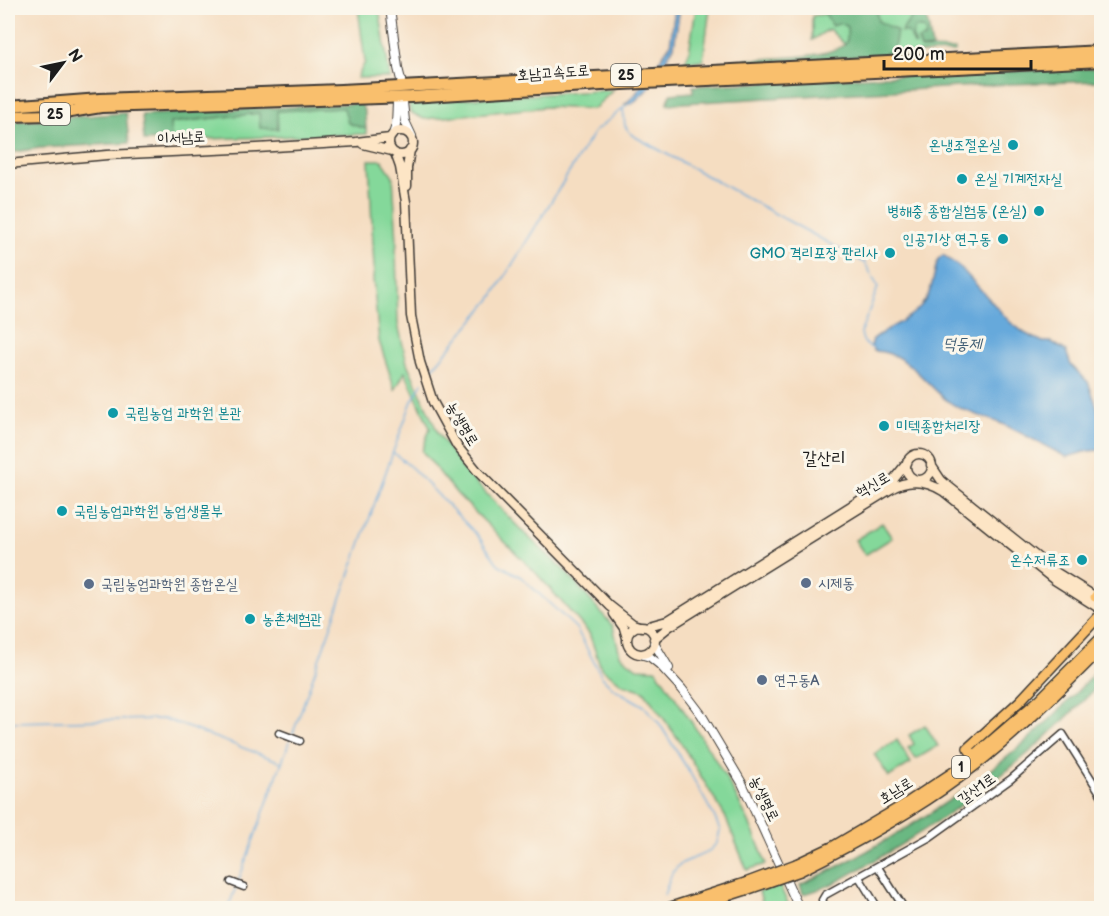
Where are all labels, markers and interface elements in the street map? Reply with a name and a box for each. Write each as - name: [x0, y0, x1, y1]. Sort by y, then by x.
- north arrow: [33, 33, 93, 93]
- scale bar: [884, 33, 1031, 71]
- text: 200 m: [893, 44, 945, 65]
- text: N: [63, 46, 86, 66]
- street label: 호남고속도로: [516, 61, 590, 85]
- road number: 25: [611, 64, 641, 86]
- road number: 25: [40, 103, 70, 125]
- street label: 이서남로: [156, 127, 206, 149]
- place label: 온냉조절온실: [929, 136, 1001, 155]
- marker: 온냉조절온실: [1006, 138, 1020, 152]
- place label: 온실 기계전자실: [974, 170, 1063, 189]
- marker: 온실 기계전자실: [955, 172, 969, 186]
- place label: 병해충 종합실험동 (온실): [887, 202, 1027, 221]
- marker: 병해충 종합실험동 (온실): [1032, 204, 1046, 218]
- place label: 인공기상 연구동: [902, 230, 991, 249]
- marker: 인공기상 연구동: [996, 232, 1010, 246]
- place label: GMO 격리포장 판리사: [750, 244, 878, 263]
- marker: GMO 격리포장 판리사: [883, 246, 897, 260]
- water label: 덕동제: [943, 335, 983, 354]
- street label: 농생명로: [441, 398, 483, 450]
- place label: 국립농업 과학원 본관: [125, 404, 242, 423]
- marker: 국립농업 과학원 본관: [106, 406, 120, 420]
- place label: 미텍종합처리장: [896, 417, 981, 436]
- marker: 미텍종합처리장: [877, 419, 891, 433]
- district label: 갈산리: [802, 448, 846, 469]
- street label: 혁신로: [853, 468, 893, 502]
- place label: 국립농업과학원 농업생물부: [74, 502, 223, 521]
- marker: 국립농업과학원 농업생물부: [55, 504, 69, 518]
- place label: 온수저류조: [1010, 551, 1070, 570]
- marker: 온수저류조: [1075, 553, 1089, 567]
- place label: 시제동: [818, 574, 854, 593]
- place label: 국립농업과학원 종합온실: [101, 575, 238, 594]
- marker: 시제동: [799, 576, 813, 590]
- marker: 국립농업과학원 종합온실: [82, 577, 96, 591]
- place label: 농촌체험관: [262, 610, 322, 629]
- marker: 농촌체험관: [243, 612, 257, 626]
- place label: 연구동A: [774, 671, 820, 690]
- marker: 연구동A: [755, 673, 769, 687]
- road number: 1: [952, 756, 970, 778]
- street label: 갈산1로: [954, 769, 1000, 809]
- street label: 농생명로: [745, 773, 783, 825]
- street label: 호남로: [876, 773, 916, 809]

